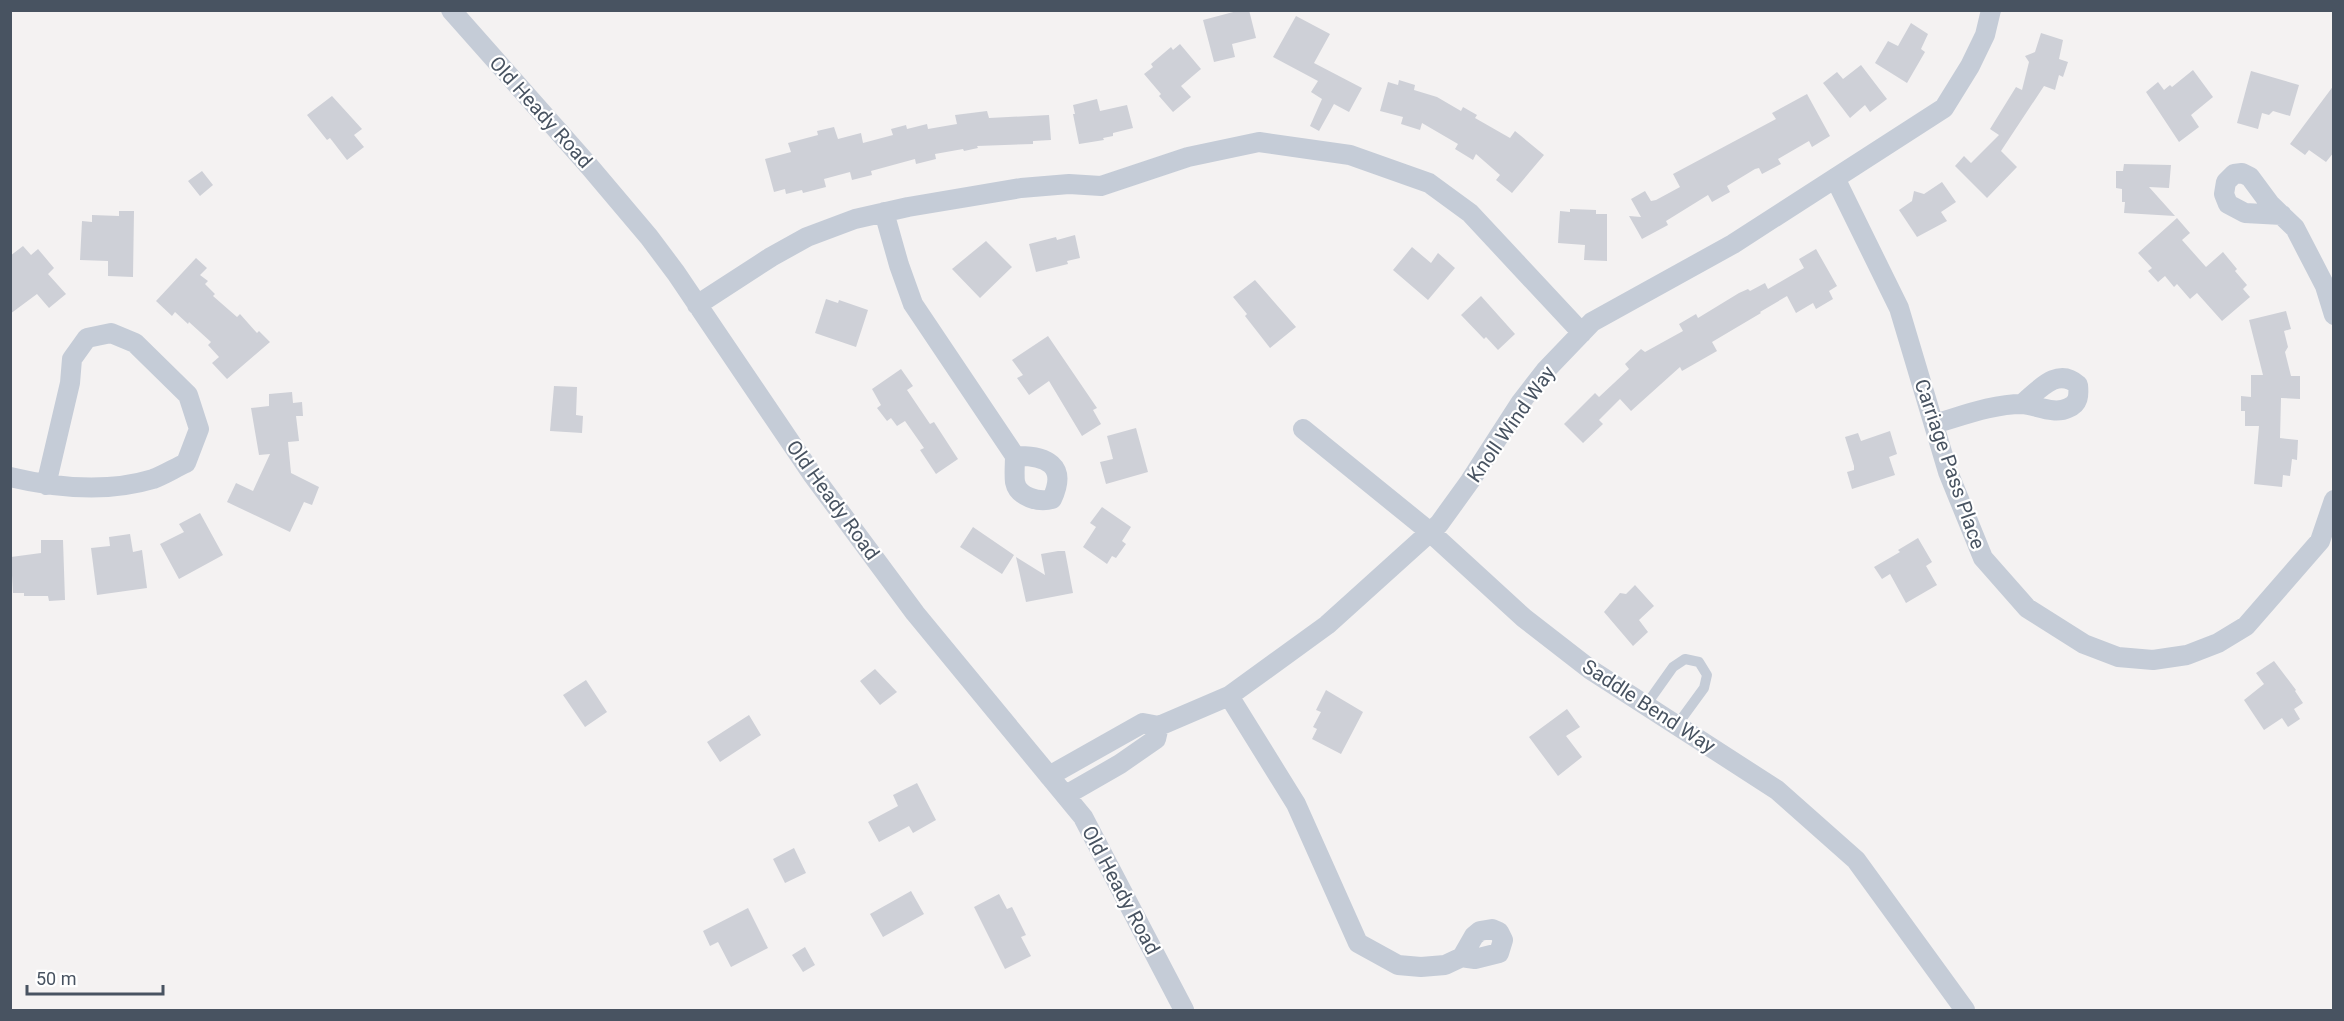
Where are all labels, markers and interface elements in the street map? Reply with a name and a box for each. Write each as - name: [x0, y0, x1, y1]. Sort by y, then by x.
- street label: Old Heady Road: [485, 51, 597, 173]
- street label: Knoll Wind Way: [1462, 361, 1560, 487]
- street label: Carriage Pass Place: [1910, 376, 1990, 552]
- street label: Old Heady Road: [781, 435, 885, 565]
- street label: Saddle Bend Way: [1578, 654, 1720, 758]
- street label: Old Heady Road: [1077, 822, 1165, 958]
- scale bar: [27, 958, 164, 996]
- text: 50 m: [36, 968, 76, 989]

